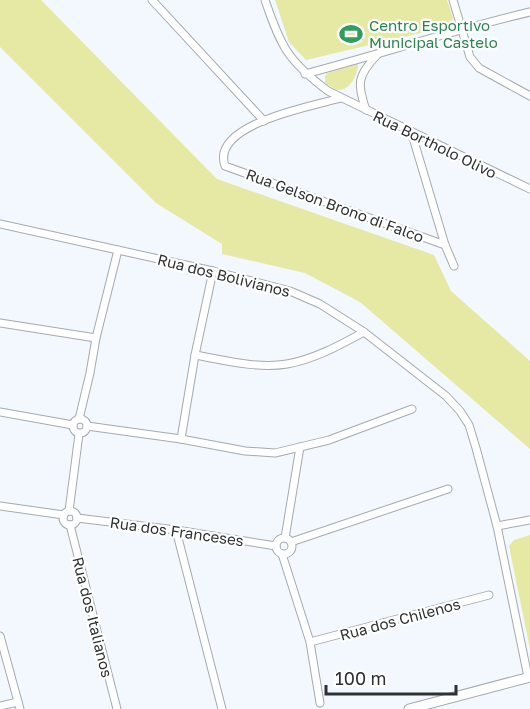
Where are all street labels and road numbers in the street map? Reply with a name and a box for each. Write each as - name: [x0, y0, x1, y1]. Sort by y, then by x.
- street label: Rua Bortholo Olivo: [370, 106, 500, 182]
- street label: Rua Gelson Brono di Falco: [244, 164, 426, 246]
- street label: Rua dos Bolivianos: [156, 250, 292, 300]
- street label: Rua dos Franceses: [109, 513, 245, 549]
- street label: Rua dos Italianos: [69, 555, 117, 679]
- street label: Rua dos Chilenos: [338, 594, 462, 644]

